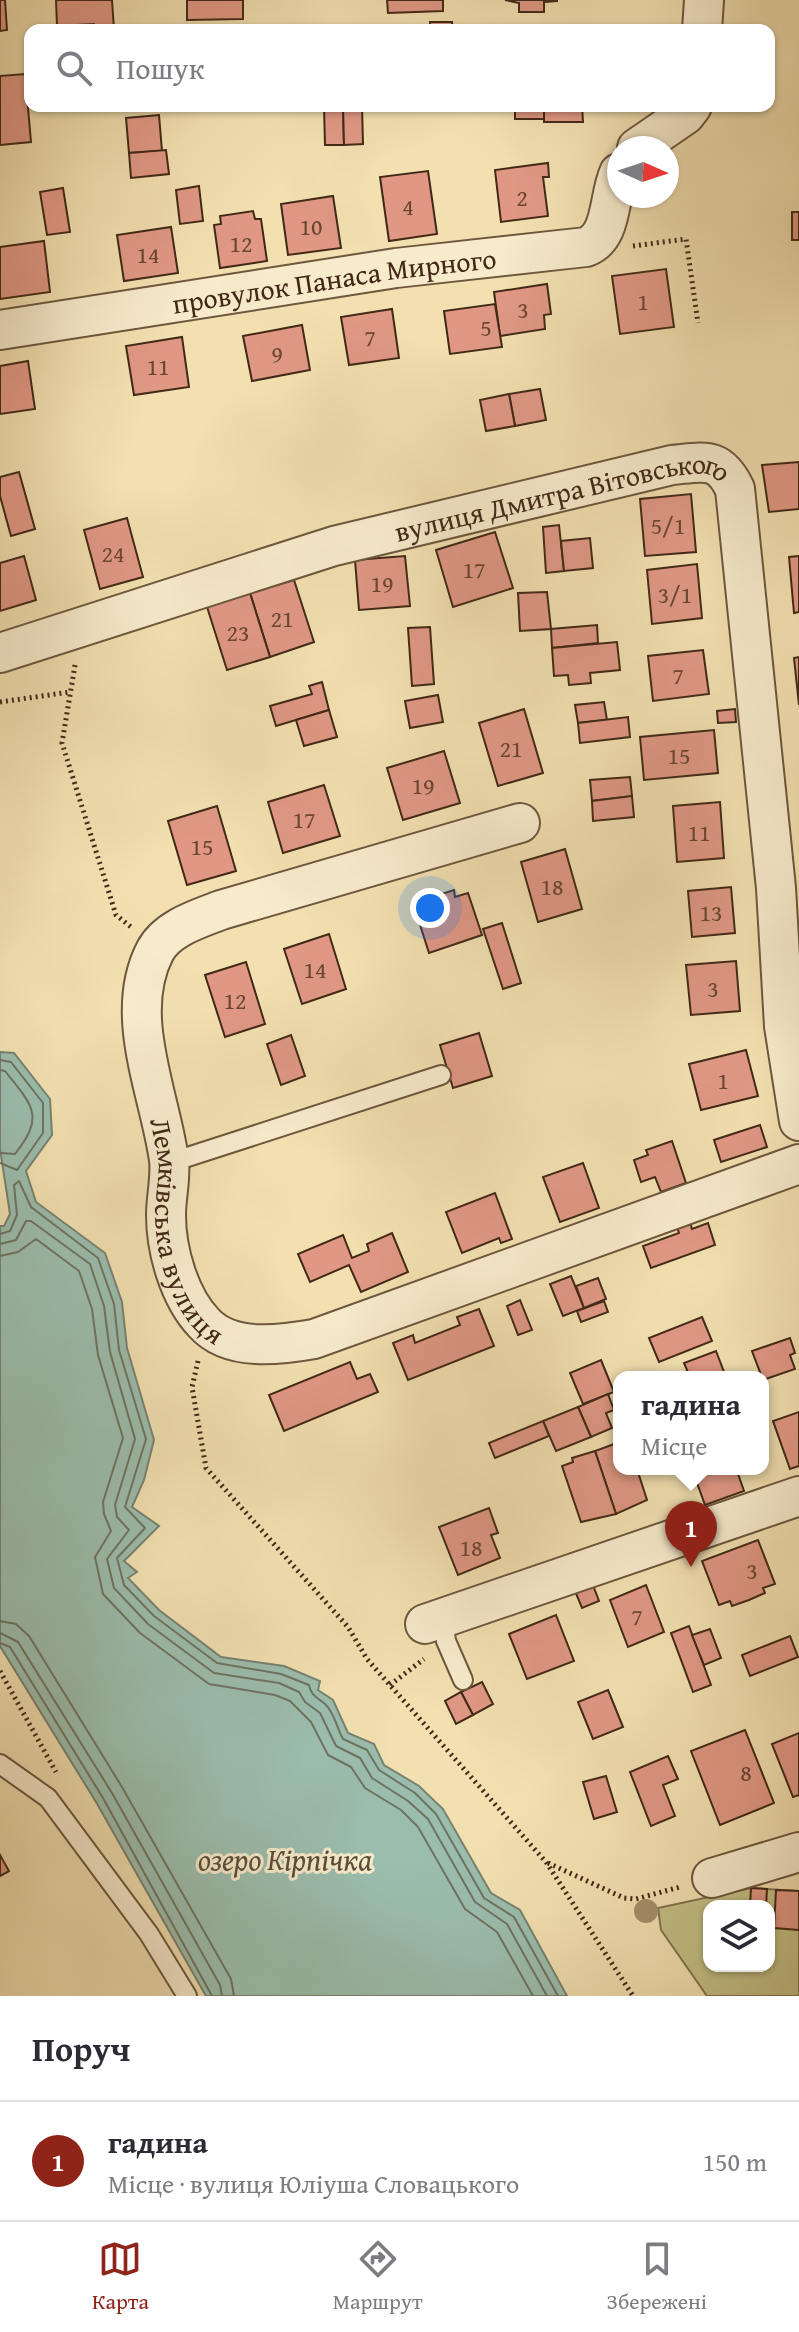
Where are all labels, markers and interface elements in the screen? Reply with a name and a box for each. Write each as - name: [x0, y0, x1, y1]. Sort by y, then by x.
- search box: [24, 24, 775, 112]
- icon: search: [52, 46, 96, 90]
- text: Пошук: [116, 46, 204, 90]
- north arrow: [607, 136, 679, 208]
- house number: 2: [516, 180, 528, 215]
- house number: 4: [402, 189, 414, 224]
- house number: 10: [299, 209, 323, 244]
- house number: 12: [229, 226, 253, 261]
- house number: 14: [136, 237, 160, 272]
- street label: провулок Панаса Мирного: [169, 237, 498, 323]
- house number: 1: [637, 284, 649, 319]
- house number: 3: [517, 292, 529, 327]
- house number: 5: [480, 310, 492, 345]
- house number: 7: [364, 320, 376, 355]
- house number: 9: [271, 336, 283, 371]
- house number: 11: [146, 349, 170, 384]
- street label: вулиця Дмитра Вітовського: [390, 442, 742, 551]
- house number: 5/1: [651, 508, 685, 543]
- house number: 24: [101, 536, 125, 571]
- house number: 17: [462, 552, 486, 587]
- house number: 19: [370, 566, 394, 601]
- house number: 3/1: [658, 577, 692, 612]
- house number: 21: [270, 601, 294, 636]
- house number: 23: [226, 615, 250, 650]
- house number: 7: [672, 658, 684, 693]
- house number: 21: [499, 731, 523, 766]
- house number: 15: [667, 738, 691, 773]
- house number: 19: [411, 768, 435, 803]
- house number: 17: [292, 802, 316, 837]
- house number: 11: [687, 815, 711, 850]
- house number: 15: [190, 829, 214, 864]
- house number: 18: [540, 869, 564, 904]
- your location: [410, 888, 450, 928]
- house number: 13: [699, 895, 723, 930]
- house number: 14: [303, 952, 327, 987]
- house number: 3: [707, 971, 719, 1006]
- house number: 12: [223, 983, 247, 1018]
- house number: 1: [717, 1063, 729, 1098]
- street label: Лемківська вулиця: [141, 1113, 232, 1354]
- popup: [613, 1371, 769, 1475]
- text: гадина: [641, 1382, 741, 1426]
- text: Місце: [641, 1426, 707, 1465]
- pin: 1: [665, 1501, 717, 1567]
- house number: 18: [459, 1530, 483, 1565]
- house number: 3: [746, 1553, 758, 1588]
- house number: 7: [631, 1599, 643, 1634]
- house number: 8: [740, 1755, 752, 1790]
- water label: озеро Кірпічка: [198, 1837, 372, 1881]
- map controls: [703, 1900, 775, 1972]
- button: layers: [703, 1900, 775, 1972]
- text: Поруч: [32, 2024, 130, 2073]
- text: гадина: [108, 2120, 208, 2164]
- text: 1: [51, 2142, 65, 2181]
- text: 150 m: [702, 2142, 767, 2181]
- text: Місце · вулиця Юліуша Словацького: [108, 2164, 519, 2203]
- tab: Карта: [92, 2237, 149, 2317]
- tab: Маршрут: [333, 2237, 423, 2317]
- tab: Збережені: [607, 2237, 707, 2317]

